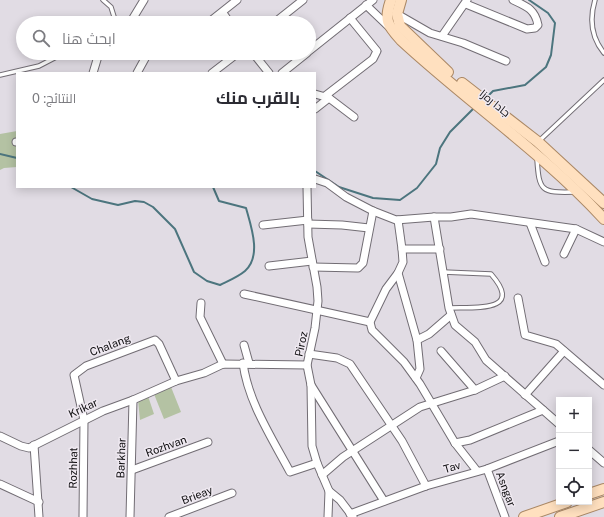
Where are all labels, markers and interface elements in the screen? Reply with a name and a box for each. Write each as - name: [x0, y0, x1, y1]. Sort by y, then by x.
- search box: [16, 16, 316, 60]
- icon: search: [30, 27, 52, 49]
- text: ابحث هنا: [62, 30, 116, 47]
- street label: جادا ره‌زا: [477, 87, 513, 120]
- text: بالقرب منك: [216, 88, 300, 108]
- text: النتائج: 0: [32, 91, 76, 106]
- street label: Piroz: [292, 330, 310, 358]
- street label: Chalang: [88, 332, 132, 358]
- street label: Krikar: [66, 396, 100, 420]
- map controls: [556, 397, 592, 505]
- button: +: [556, 397, 592, 433]
- street label: Rozhvan: [144, 433, 188, 459]
- button: −: [556, 433, 592, 469]
- street label: Barkhar: [114, 437, 128, 479]
- street label: Rozhhat: [67, 447, 79, 489]
- street label: Tav: [442, 459, 462, 475]
- button: locate: [556, 469, 592, 505]
- street label: Asngar: [494, 470, 518, 508]
- street label: Brieay: [180, 484, 214, 506]

